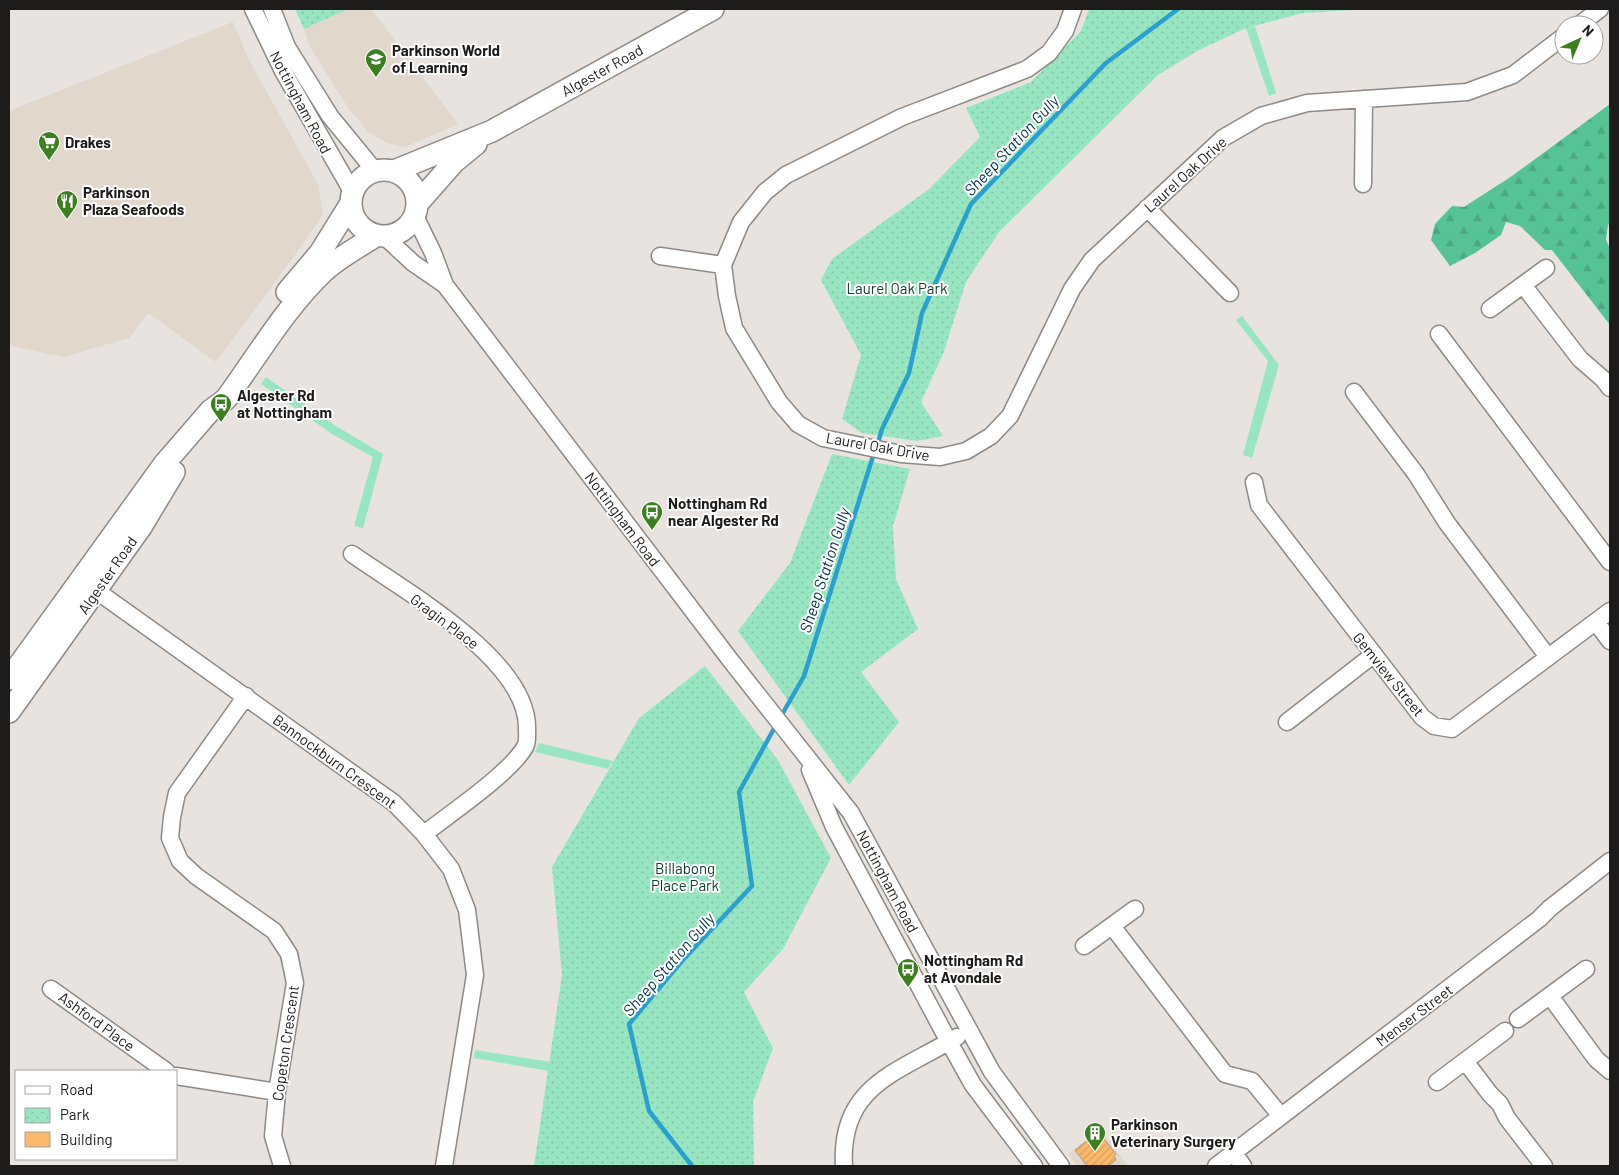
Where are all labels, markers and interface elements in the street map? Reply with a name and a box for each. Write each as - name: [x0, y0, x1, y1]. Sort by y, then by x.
- north arrow: [1554, 15, 1604, 65]
- text: N: [1579, 21, 1598, 40]
- street label: Algester Road: [558, 40, 646, 100]
- place label: Parkinson World of Learning: [392, 41, 500, 76]
- school or university icon: Parkinson World of Learning: [364, 47, 388, 78]
- street label: Nottingham Road: [266, 48, 336, 156]
- water label: Sheep Station Gully: [960, 90, 1063, 199]
- supermarket icon: Drakes: [37, 130, 61, 161]
- street label: Laurel Oak Drive: [1140, 132, 1230, 216]
- place label: Drakes: [65, 133, 111, 151]
- place label: Parkinson Plaza Seafoods: [83, 183, 185, 218]
- restaurant icon: Parkinson Plaza Seafoods: [55, 189, 79, 220]
- park label: Laurel Oak Park: [847, 279, 948, 297]
- place label: Algester Rd at Nottingham: [237, 386, 332, 421]
- bus stop icon: Algester Rd at Nottingham: [209, 392, 233, 423]
- street label: Laurel Oak Drive: [825, 428, 931, 464]
- street label: Nottingham Road: [582, 468, 664, 570]
- place label: Nottingham Rd near Algester Rd: [668, 494, 779, 529]
- bus stop icon: Nottingham Rd near Algester Rd: [640, 500, 664, 531]
- water label: Sheep Station Gully: [795, 504, 853, 635]
- street label: Algester Road: [74, 533, 140, 617]
- street label: Gragin Place: [407, 589, 483, 653]
- street label: Gemview Street: [1350, 628, 1428, 720]
- street label: Bannockburn Crescent: [270, 710, 400, 812]
- street label: Nottingham Road: [853, 827, 923, 935]
- park label: Billabong Place Park: [651, 859, 720, 894]
- water label: Sheep Station Gully: [618, 908, 718, 1019]
- place label: Nottingham Rd at Avondale: [924, 951, 1023, 986]
- bus stop icon: Nottingham Rd at Avondale: [896, 957, 920, 988]
- street label: Menser Street: [1372, 980, 1456, 1050]
- street label: Copeton Crescent: [268, 984, 302, 1102]
- street label: Ashford Place: [55, 987, 139, 1055]
- legend: [15, 1070, 178, 1160]
- text: Road: [60, 1080, 93, 1098]
- text: Park: [60, 1105, 90, 1123]
- place label: Parkinson Veterinary Surgery: [1111, 1115, 1236, 1150]
- building icon: Parkinson Veterinary Surgery: [1083, 1121, 1107, 1152]
- text: Building: [60, 1130, 113, 1148]

